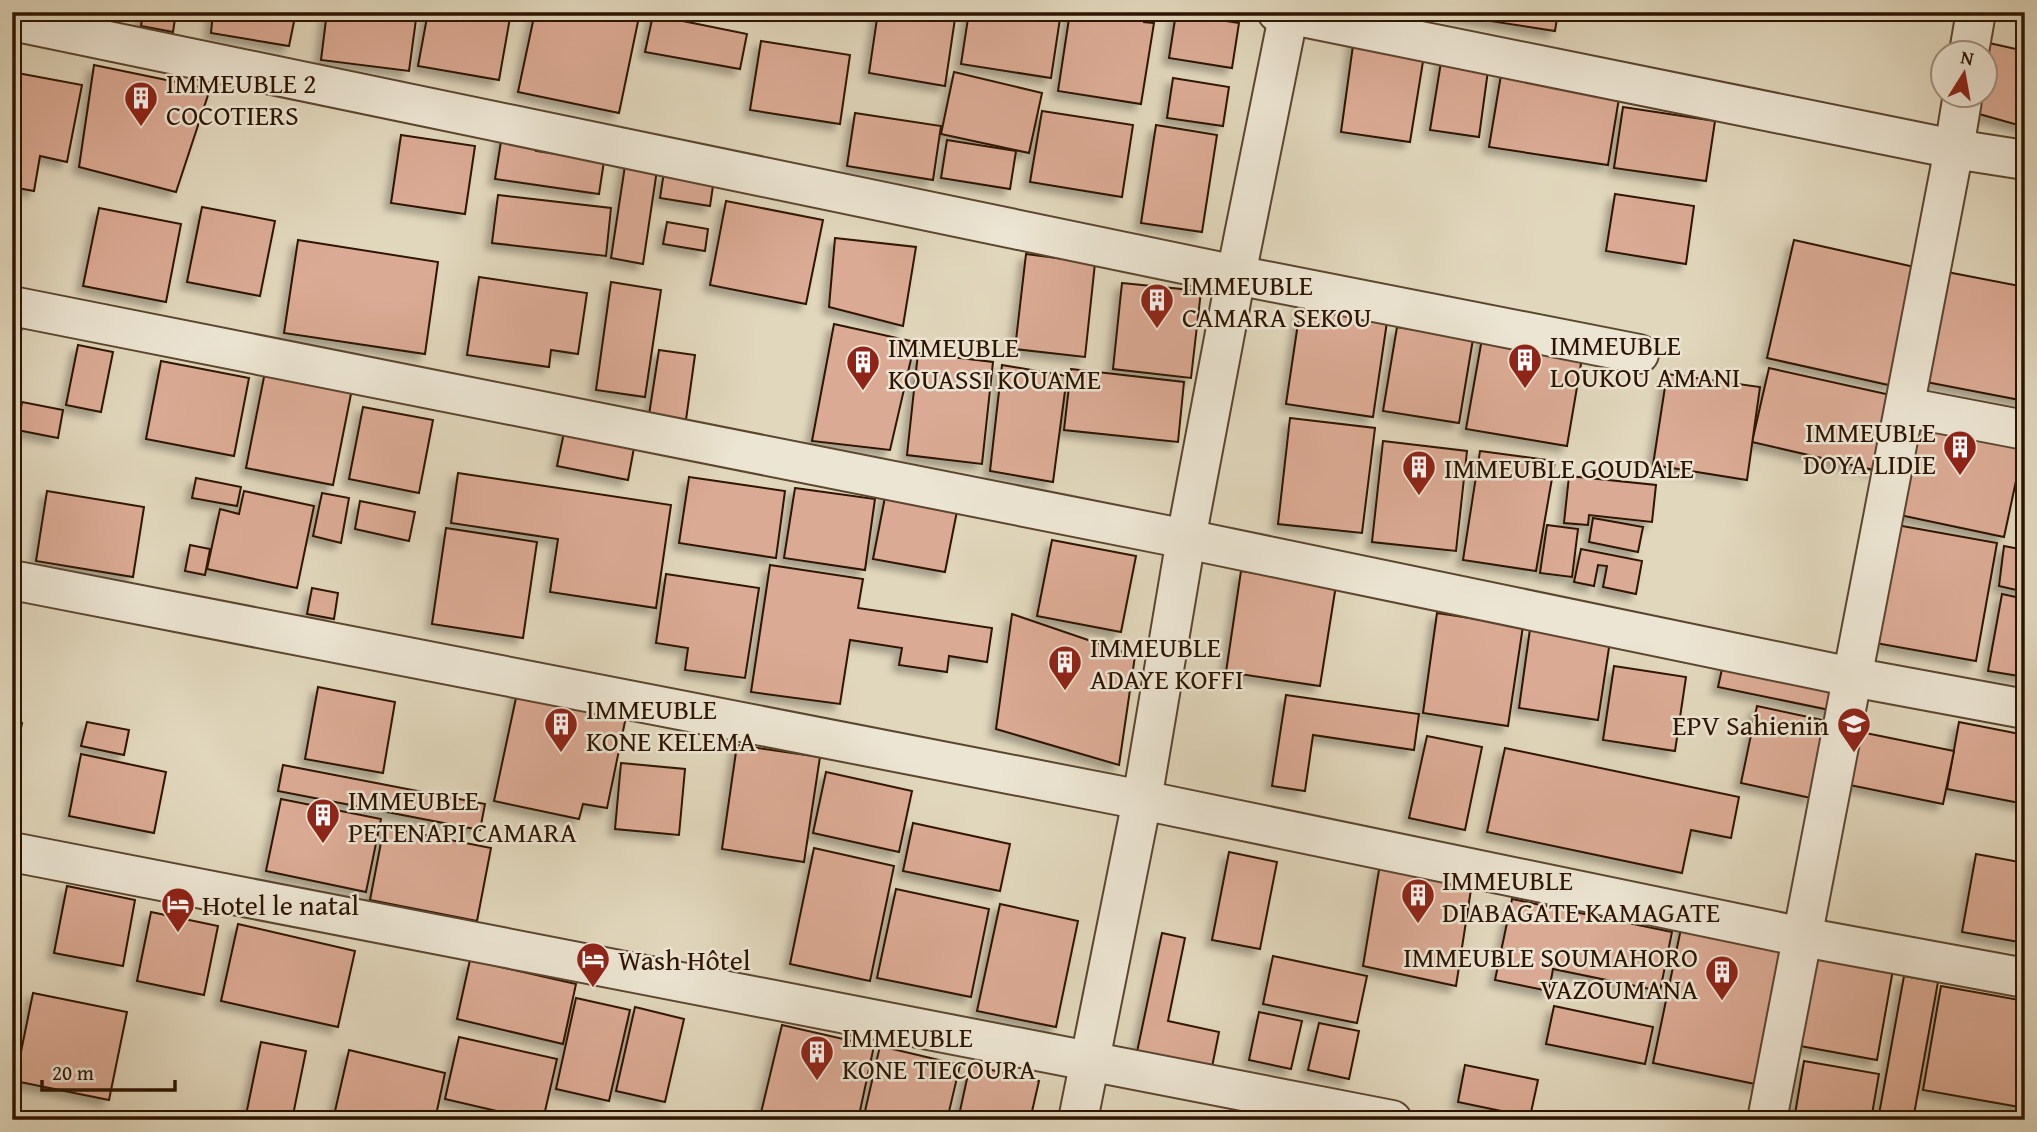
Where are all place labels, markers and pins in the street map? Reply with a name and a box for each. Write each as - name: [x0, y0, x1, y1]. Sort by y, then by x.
- place label: IMMEUBLE 2 COCOTIERS: [166, 62, 316, 135]
- building icon: IMMEUBLE 2 COCOTIERS: [122, 79, 160, 128]
- place label: IMMEUBLE CAMARA SEKOU: [1182, 264, 1372, 337]
- building icon: IMMEUBLE CAMARA SEKOU: [1138, 281, 1176, 330]
- place label: IMMEUBLE LOUKOU AMANI: [1550, 324, 1740, 397]
- place label: IMMEUBLE KOUASSI KOUAME: [888, 326, 1101, 399]
- building icon: IMMEUBLE LOUKOU AMANI: [1506, 341, 1544, 390]
- building icon: IMMEUBLE KOUASSI KOUAME: [844, 343, 882, 392]
- place label: IMMEUBLE DOYA LIDIE: [1803, 411, 1936, 484]
- building icon: IMMEUBLE DOYA LIDIE: [1941, 428, 1979, 477]
- place label: IMMEUBLE GOUDALE: [1444, 447, 1694, 488]
- building icon: IMMEUBLE GOUDALE: [1400, 448, 1438, 497]
- place label: IMMEUBLE ADAYE KOFFI: [1090, 626, 1244, 699]
- building icon: IMMEUBLE ADAYE KOFFI: [1046, 643, 1084, 692]
- place label: IMMEUBLE KONE KELEMA: [586, 688, 756, 761]
- place label: EPV Sahienin: [1672, 704, 1829, 745]
- building icon: IMMEUBLE KONE KELEMA: [542, 705, 580, 754]
- school or university icon: EPV Sahienin: [1835, 705, 1873, 754]
- place label: IMMEUBLE PETENAPI CAMARA: [348, 779, 577, 852]
- building icon: IMMEUBLE PETENAPI CAMARA: [304, 796, 342, 845]
- place label: IMMEUBLE DIABAGATE KAMAGATE: [1442, 859, 1720, 932]
- building icon: IMMEUBLE DIABAGATE KAMAGATE: [1399, 876, 1437, 925]
- place label: Hotel le natal: [202, 884, 359, 925]
- hotel icon: Hotel le natal: [159, 885, 197, 934]
- place label: IMMEUBLE SOUMAHORO VAZOUMANA: [1403, 936, 1698, 1009]
- place label: Wash Hôtel: [618, 939, 751, 980]
- hotel icon: Wash Hôtel: [574, 940, 612, 989]
- building icon: IMMEUBLE SOUMAHORO VAZOUMANA: [1703, 953, 1741, 1002]
- place label: IMMEUBLE KONE TIECOURA: [842, 1016, 1036, 1089]
- building icon: IMMEUBLE KONE TIECOURA: [798, 1033, 836, 1082]

